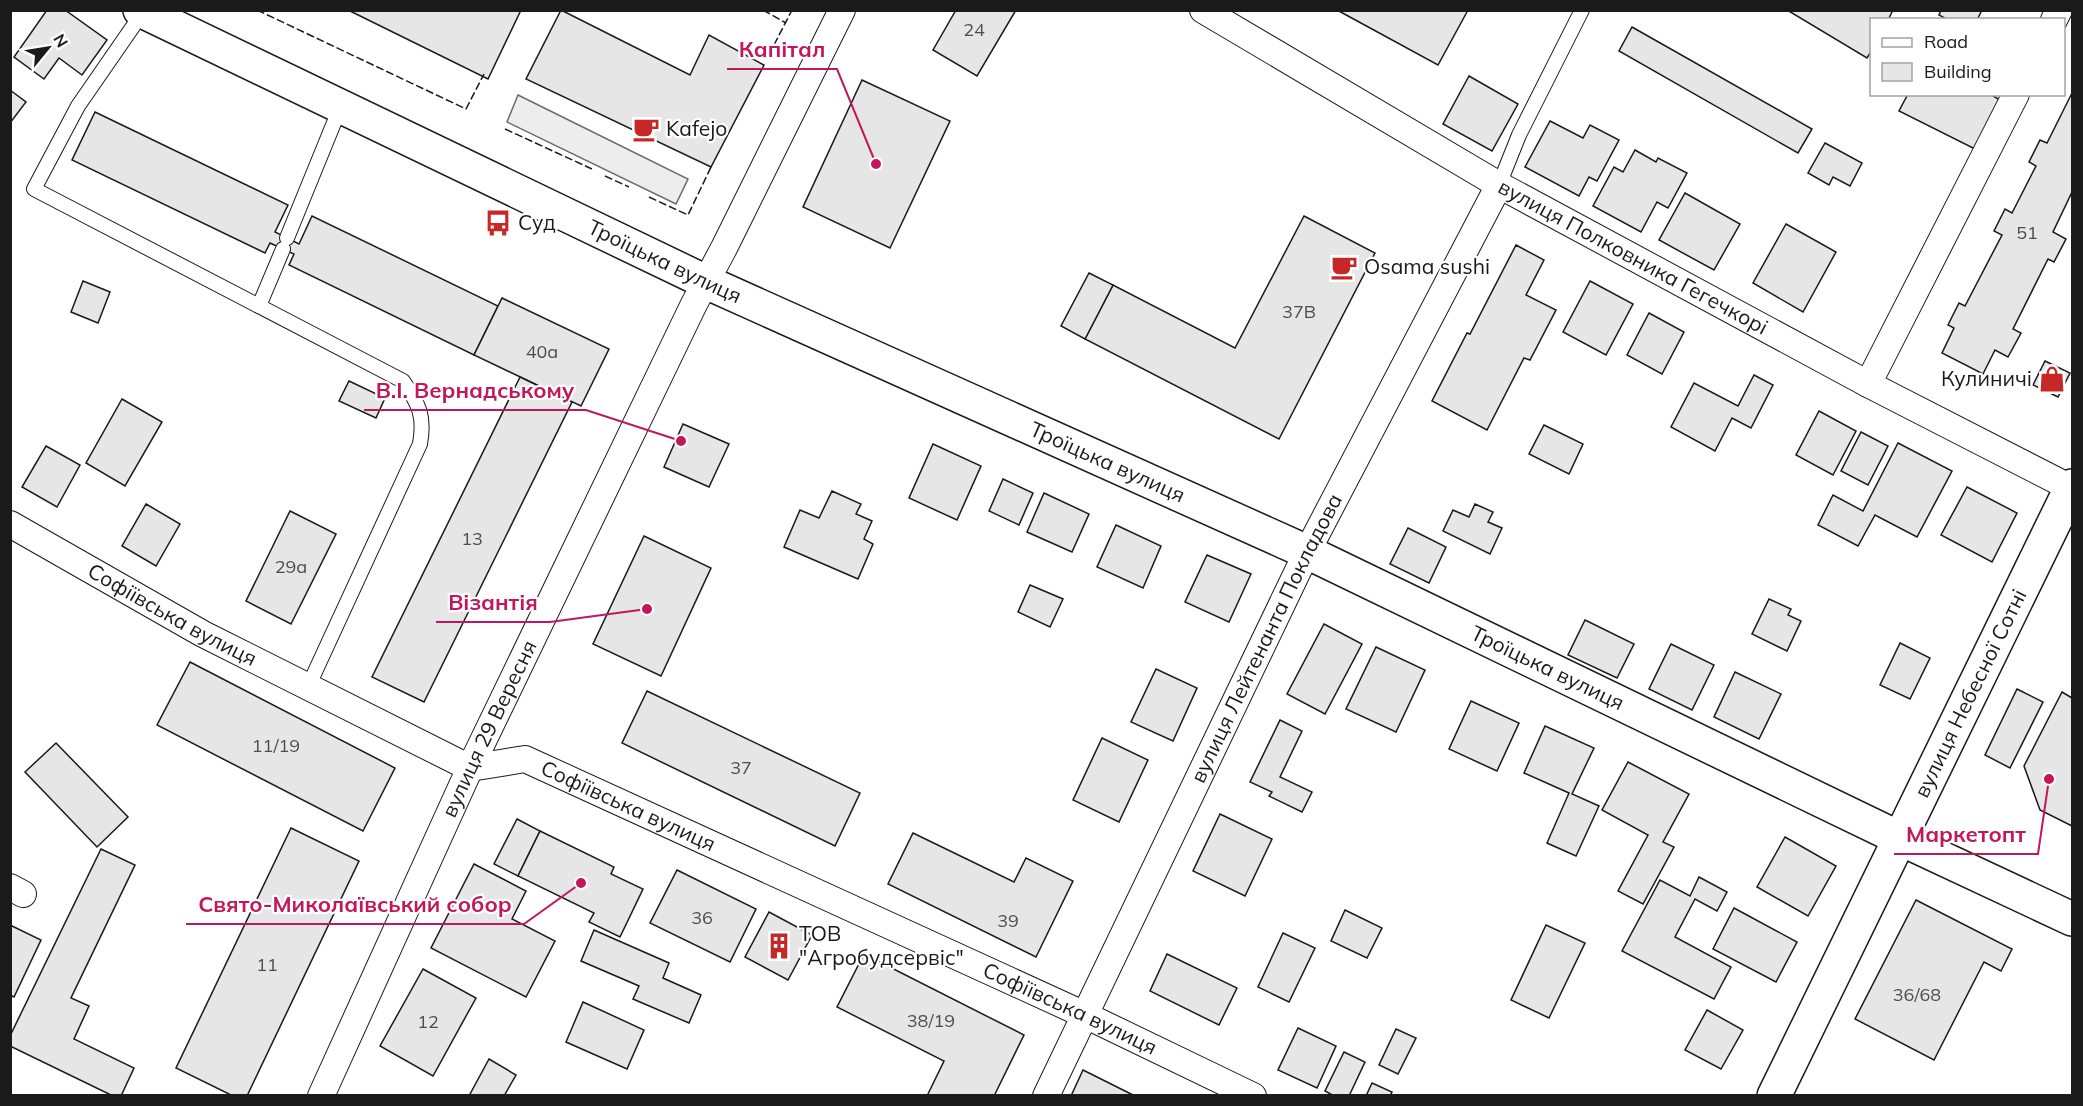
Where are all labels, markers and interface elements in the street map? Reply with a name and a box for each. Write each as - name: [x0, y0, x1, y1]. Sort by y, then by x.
- north arrow: [18, 18, 78, 78]
- house number: 24: [963, 18, 985, 41]
- legend: [1870, 18, 2065, 96]
- callout: Капітал: [727, 29, 837, 69]
- text: N: [49, 30, 73, 51]
- text: Road: [1924, 30, 1968, 53]
- text: Капітал: [739, 35, 825, 63]
- text: Building: [1924, 60, 1992, 83]
- cafe icon: Kafejo: [631, 114, 661, 144]
- place label: Kafejo: [666, 115, 727, 141]
- street label: вулиця Полковника Гегечкорі: [1494, 173, 1773, 340]
- bus stop icon: Суд: [483, 208, 513, 238]
- place label: Суд: [518, 209, 556, 235]
- street label: Троїцька вулиця: [584, 213, 746, 308]
- house number: 51: [2016, 221, 2038, 244]
- cafe icon: Osama sushi: [1329, 252, 1359, 282]
- place label: Osama sushi: [1364, 253, 1490, 279]
- house number: 37В: [1282, 300, 1316, 323]
- house number: 40а: [526, 340, 558, 363]
- shop icon: Кулиничі: [2037, 364, 2067, 394]
- place label: Кулиничі: [1941, 365, 2032, 391]
- callout: В.І. Вернадському: [364, 370, 586, 410]
- text: В.І. Вернадському: [376, 376, 575, 404]
- street label: Троїцька вулиця: [1026, 415, 1189, 507]
- street label: вулиця Лейтенанта Покладова: [1184, 489, 1347, 787]
- house number: 13: [461, 527, 483, 550]
- house number: 29а: [275, 555, 307, 578]
- street label: Софіївська вулиця: [84, 557, 261, 671]
- callout: Візантія: [436, 582, 550, 622]
- street label: вулиця Небесної Сотні: [1908, 585, 2032, 801]
- text: Візантія: [448, 588, 538, 616]
- street label: Троїцька вулиця: [1467, 619, 1629, 715]
- street label: вулиця 29 Вересня: [435, 636, 542, 821]
- house number: 11/19: [252, 734, 300, 757]
- street label: Софіївська вулиця: [537, 754, 720, 856]
- house number: 37: [730, 756, 752, 779]
- callout: Маркетопт: [1894, 814, 2038, 854]
- text: Маркетопт: [1906, 820, 2026, 848]
- callout: Свято-Миколаївський собор: [186, 884, 524, 924]
- text: Свято-Миколаївський собор: [198, 890, 512, 918]
- house number: 36: [691, 906, 713, 929]
- house number: 39: [997, 909, 1019, 932]
- place label: ТОВ "Агробудсервіс": [799, 920, 964, 970]
- building icon: ТОВ "Агробудсервіс": [764, 931, 794, 961]
- house number: 11: [256, 953, 278, 976]
- street label: Софіївська вулиця: [979, 956, 1162, 1060]
- house number: 36/68: [1893, 983, 1941, 1006]
- house number: 38/19: [907, 1009, 955, 1032]
- house number: 12: [417, 1010, 439, 1033]

